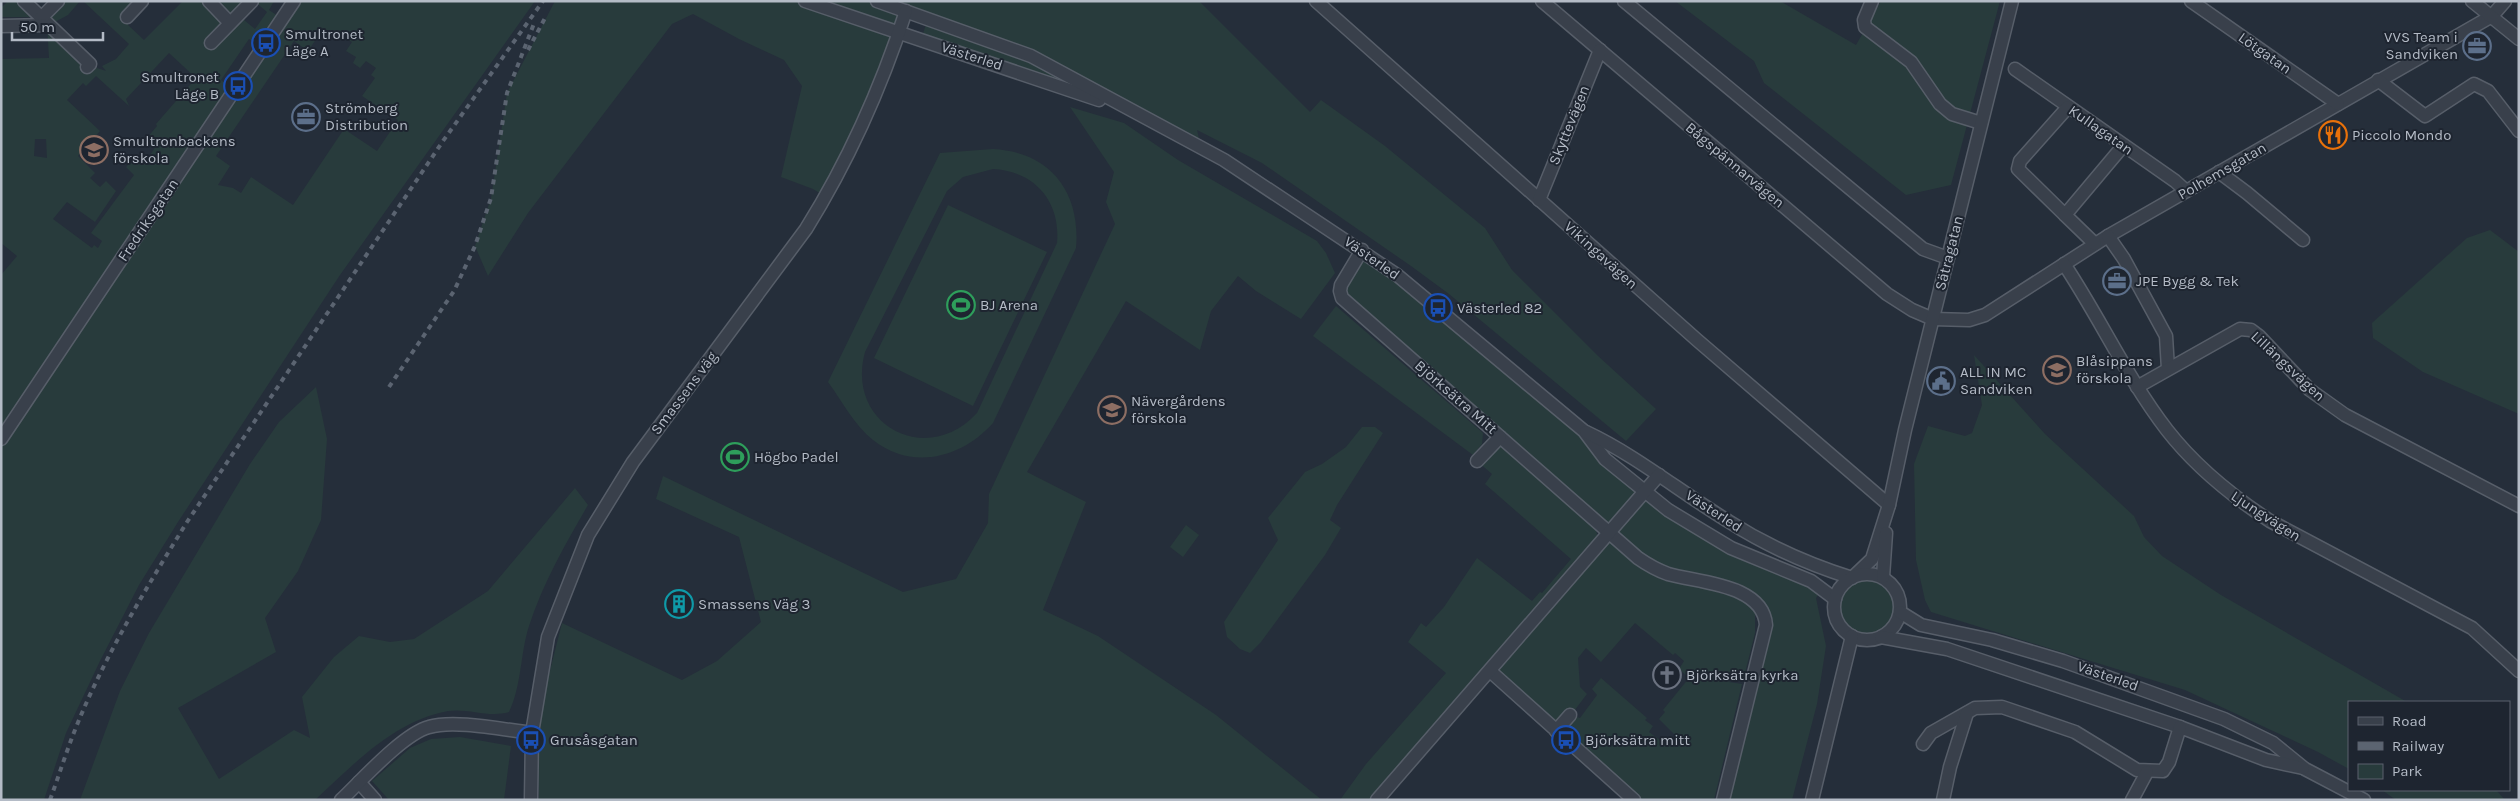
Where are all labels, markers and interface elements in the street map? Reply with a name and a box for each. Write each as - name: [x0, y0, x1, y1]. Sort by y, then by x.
- scale bar: [12, 10, 104, 42]
- text: 50 m: [20, 18, 55, 36]
- place label: Smultronet Läge A: [285, 25, 363, 60]
- bus stop icon: Smultronet Läge A: [251, 28, 281, 58]
- street label: Lötgatan: [2235, 28, 2295, 78]
- place label: VVS Team i Sandviken: [2384, 28, 2458, 63]
- office icon: VVS Team i Sandviken: [2462, 31, 2492, 61]
- street label: Västerled: [939, 38, 1005, 74]
- place label: Smultronet Läge B: [141, 68, 219, 103]
- bus stop icon: Smultronet Läge B: [223, 71, 253, 101]
- street label: Skyttevägen: [1545, 83, 1593, 167]
- place label: Strömberg Distribution: [325, 99, 408, 134]
- street label: Kullagatan: [2065, 101, 2137, 159]
- office icon: Strömberg Distribution: [291, 102, 321, 132]
- street label: Bågspännarvägen: [1682, 118, 1788, 212]
- restaurant icon: Piccolo Mondo: [2318, 120, 2348, 150]
- place label: Piccolo Mondo: [2352, 126, 2451, 144]
- place label: Smultronbackens förskola: [113, 132, 236, 167]
- school or university icon: Smultronbackens förskola: [79, 135, 109, 165]
- street label: Polhemsgatan: [2175, 138, 2269, 204]
- street label: Fredriksgatan: [114, 175, 182, 265]
- street label: Sätragatan: [1931, 214, 1967, 292]
- street label: Vikingavägen: [1561, 217, 1641, 293]
- street label: Västerled: [1341, 232, 1403, 284]
- office icon: JPE Bygg & Tek: [2102, 266, 2132, 296]
- place label: JPE Bygg & Tek: [2136, 272, 2239, 290]
- sports icon: BJ Arena: [946, 290, 976, 320]
- bus stop icon: Västerled 82: [1423, 293, 1453, 323]
- place label: BJ Arena: [980, 296, 1038, 314]
- place label: Västerled 82: [1457, 299, 1542, 317]
- street label: Lillängsvägen: [2247, 327, 2329, 405]
- street label: Smassens väg: [647, 347, 721, 438]
- place label: Blåsippans förskola: [2076, 352, 2153, 387]
- school or university icon: Blåsippans förskola: [2042, 355, 2072, 385]
- street label: Björksätra Mitt: [1411, 356, 1501, 438]
- place label: ALL IN MC Sandviken: [1960, 363, 2032, 398]
- public building icon: ALL IN MC Sandviken: [1926, 366, 1956, 396]
- place label: Nävergårdens förskola: [1131, 392, 1226, 427]
- school or university icon: Nävergårdens förskola: [1097, 395, 1127, 425]
- sports icon: Högbo Padel: [720, 442, 750, 472]
- place label: Högbo Padel: [754, 448, 839, 466]
- street label: Västerled: [1682, 486, 1746, 536]
- street label: Ljungvägen: [2228, 487, 2304, 545]
- building icon: Smassens Väg 3: [664, 589, 694, 619]
- place label: Smassens Väg 3: [698, 595, 810, 613]
- street label: Västerled: [2075, 657, 2141, 695]
- church icon: Björksätra kyrka: [1652, 660, 1682, 690]
- place label: Björksätra kyrka: [1686, 666, 1798, 684]
- legend: [2348, 701, 2510, 791]
- text: Road: [2392, 712, 2427, 730]
- bus stop icon: Grusåsgatan: [516, 725, 546, 755]
- bus stop icon: Björksätra mitt: [1551, 725, 1581, 755]
- place label: Grusåsgatan: [550, 731, 638, 749]
- place label: Björksätra mitt: [1585, 731, 1690, 749]
- text: Railway: [2392, 737, 2444, 755]
- text: Park: [2392, 762, 2422, 780]

